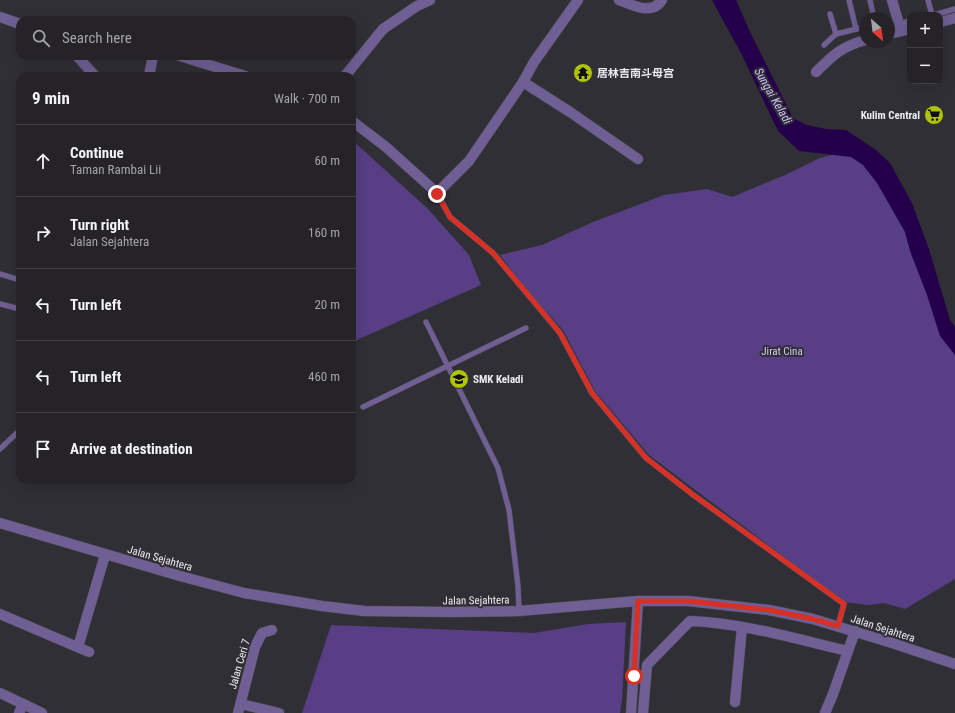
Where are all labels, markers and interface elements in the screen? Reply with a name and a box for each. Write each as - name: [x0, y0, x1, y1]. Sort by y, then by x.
- north arrow: [859, 12, 895, 48]
- map controls: [907, 12, 943, 84]
- button: +: [907, 12, 943, 48]
- search box: [16, 16, 356, 60]
- icon: search: [30, 27, 52, 49]
- text: Search here: [62, 29, 132, 47]
- button: −: [907, 48, 943, 84]
- temple icon: 居林吉南斗母宫: [572, 62, 594, 84]
- water label: Sungai Keladi: [751, 65, 795, 127]
- place label: 居林吉南斗母宫: [597, 67, 674, 80]
- text: 9 min: [32, 88, 70, 108]
- text: Walk · 700 m: [274, 91, 340, 106]
- supermarket icon: Kulim Central: [923, 104, 945, 126]
- place label: Kulim Central: [861, 109, 920, 122]
- text: Continue: [70, 144, 124, 162]
- icon: ahead: [32, 150, 54, 172]
- text: 60 m: [314, 153, 340, 168]
- text: Taman Rambai Lii: [70, 162, 161, 177]
- route end: [428, 185, 446, 203]
- text: Turn right: [70, 216, 129, 234]
- icon: right: [32, 222, 54, 244]
- text: 160 m: [308, 225, 340, 240]
- text: Jalan Sejahtera: [70, 234, 149, 249]
- icon: left: [32, 294, 54, 316]
- text: Turn left: [70, 296, 121, 314]
- text: 20 m: [314, 297, 340, 312]
- park label: Jirat Cina: [761, 345, 803, 358]
- icon: left: [32, 366, 54, 388]
- text: Turn left: [70, 368, 121, 386]
- school or university icon: SMK Keladi: [448, 368, 470, 390]
- text: 460 m: [308, 369, 340, 384]
- place label: SMK Keladi: [473, 373, 524, 386]
- icon: arrive: [32, 438, 54, 460]
- text: Arrive at destination: [70, 440, 193, 458]
- street label: Jalan Sejahtera: [126, 543, 194, 574]
- street label: Jalan Sejahtera: [442, 593, 510, 608]
- street label: Jalan Sejahtera: [849, 612, 917, 645]
- street label: Jalan Ceri 7: [226, 638, 253, 691]
- route start: [625, 667, 643, 685]

